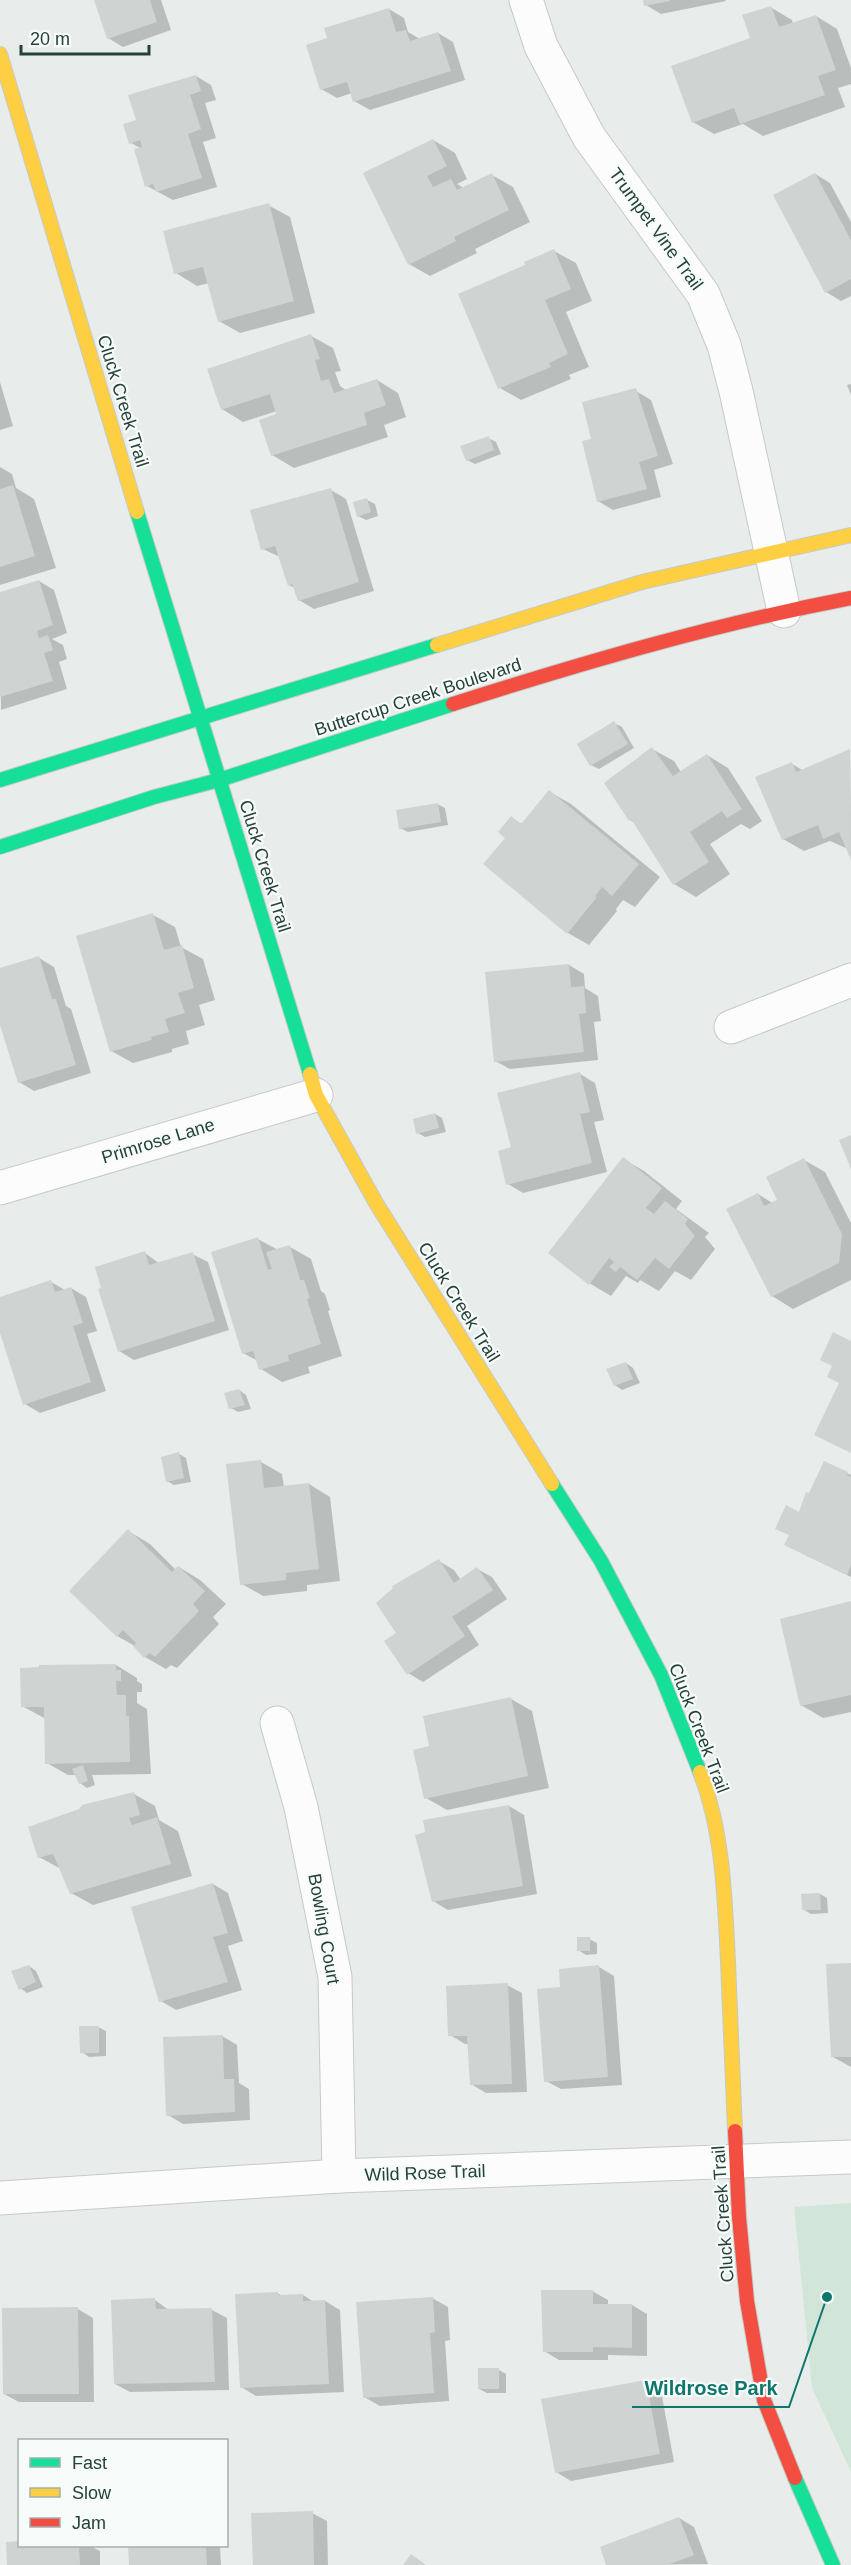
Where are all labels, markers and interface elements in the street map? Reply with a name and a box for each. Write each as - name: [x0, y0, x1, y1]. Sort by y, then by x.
- scale bar: [21, 18, 148, 56]
- text: 20 m: [30, 29, 70, 49]
- street label: Trumpet Vine Trail: [605, 164, 707, 294]
- street label: Cluck Creek Trail: [93, 333, 153, 469]
- street label: Buttercup Creek Boulevard: [312, 654, 524, 740]
- street label: Cluck Creek Trail: [235, 798, 295, 934]
- street label: Primrose Lane: [99, 1114, 217, 1168]
- street label: Cluck Creek Trail: [414, 1239, 504, 1365]
- street label: Cluck Creek Trail: [665, 1660, 733, 1796]
- street label: Bowling Court: [304, 1872, 344, 1986]
- street label: Cluck Creek Trail: [708, 2145, 738, 2283]
- street label: Wild Rose Trail: [364, 2161, 486, 2185]
- callout: Wildrose Park: [632, 2369, 789, 2407]
- text: Wildrose Park: [644, 2377, 778, 2399]
- legend: [18, 2439, 228, 2547]
- text: Fast: [72, 2453, 107, 2473]
- text: Slow: [72, 2483, 112, 2503]
- text: Jam: [72, 2513, 106, 2533]

